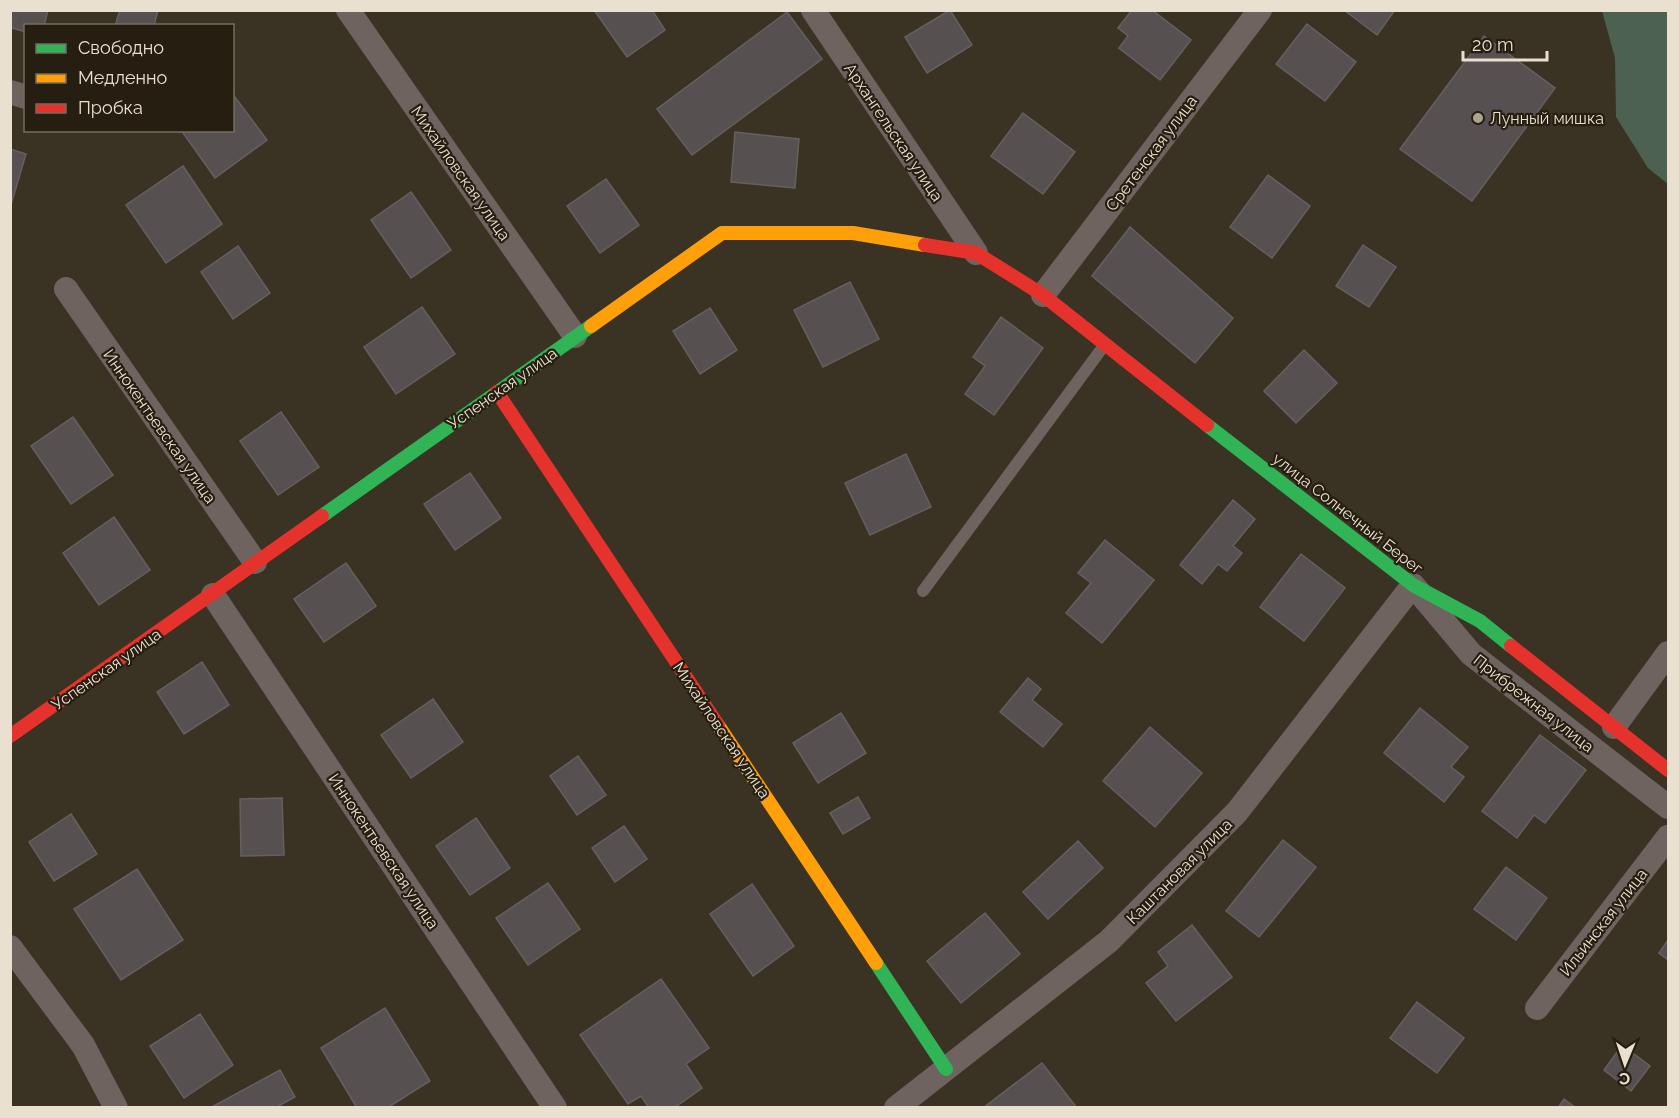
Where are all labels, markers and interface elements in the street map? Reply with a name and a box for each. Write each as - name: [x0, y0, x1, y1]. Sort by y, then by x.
- legend: [24, 24, 234, 132]
- scale bar: [1463, 24, 1547, 62]
- text: 20 m: [1472, 34, 1514, 55]
- text: Свободно: [78, 37, 164, 58]
- street label: Архангельская улица: [840, 60, 947, 205]
- text: Медленно: [78, 67, 167, 88]
- street label: Сретенская улица: [1102, 92, 1201, 215]
- text: Пробка: [78, 97, 143, 118]
- street label: Михайловская улица: [407, 102, 514, 244]
- place label: Лунный мишка: [1490, 109, 1604, 128]
- marker: Лунный мишка: [1471, 111, 1485, 125]
- street label: Успенская улица: [444, 344, 561, 433]
- street label: Иннокентьевская улица: [99, 346, 220, 507]
- street label: улица Солнечный Берег: [1269, 449, 1427, 578]
- street label: Успенская улица: [48, 625, 165, 714]
- street label: Прибрежная улица: [1470, 650, 1598, 756]
- street label: Михайловская улица: [669, 659, 774, 802]
- street label: Иннокентьевская улица: [324, 770, 443, 933]
- street label: Каштановая улица: [1123, 815, 1236, 928]
- street label: Ильинская улица: [1556, 865, 1651, 980]
- north arrow: [1595, 1034, 1655, 1094]
- text: С: [1619, 1069, 1630, 1088]

